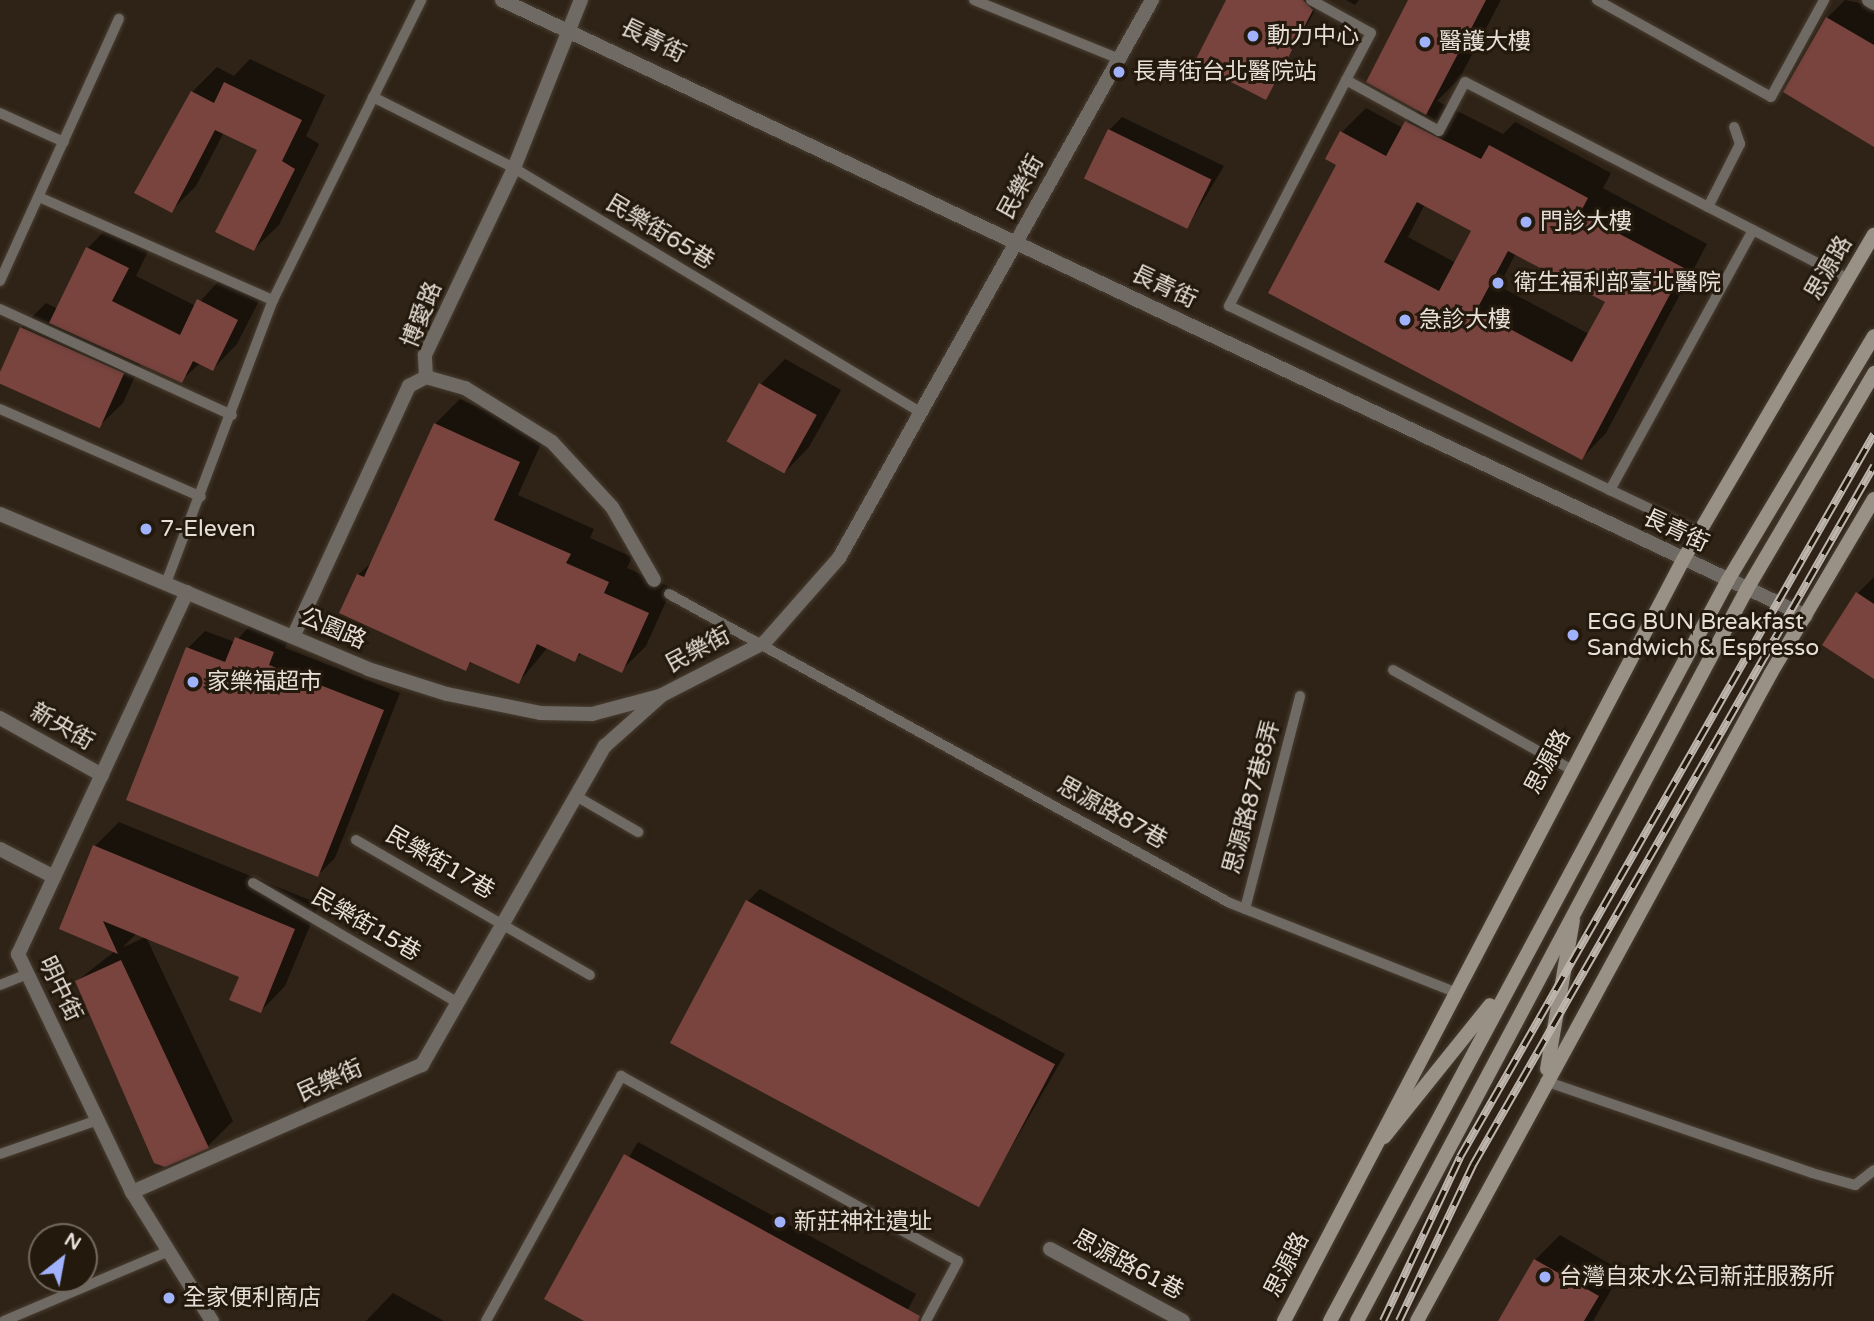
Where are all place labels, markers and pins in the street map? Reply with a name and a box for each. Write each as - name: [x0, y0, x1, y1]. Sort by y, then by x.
- place label: 動力中心: [1267, 22, 1359, 50]
- marker: 動力中心: [1245, 28, 1261, 44]
- place label: 醫護大樓: [1439, 28, 1531, 56]
- marker: 醫護大樓: [1417, 34, 1433, 50]
- place label: 長青街台北醫院站: [1133, 58, 1317, 86]
- marker: 長青街台北醫院站: [1111, 64, 1127, 80]
- place label: 門診大樓: [1540, 208, 1632, 236]
- marker: 門診大樓: [1518, 214, 1534, 230]
- place label: 衛生福利部臺北醫院: [1514, 269, 1721, 297]
- marker: 衛生福利部臺北醫院: [1488, 273, 1508, 293]
- place label: 急診大樓: [1419, 306, 1511, 334]
- marker: 急診大樓: [1397, 312, 1413, 328]
- place label: 7-Eleven: [160, 515, 256, 543]
- marker: 7-Eleven: [138, 521, 154, 537]
- place label: EGG BUN Breakfast Sandwich & Espresso: [1587, 608, 1819, 662]
- marker: EGG BUN Breakfast Sandwich & Espresso: [1565, 627, 1581, 643]
- place label: 家樂福超市: [207, 668, 322, 696]
- marker: 家樂福超市: [185, 674, 201, 690]
- place label: 新莊神社遺址: [794, 1208, 932, 1236]
- marker: 新莊神社遺址: [772, 1214, 788, 1230]
- place label: 台灣自來水公司新莊服務所: [1559, 1263, 1835, 1291]
- marker: 台灣自來水公司新莊服務所: [1537, 1269, 1553, 1285]
- place label: 全家便利商店: [183, 1284, 321, 1312]
- marker: 全家便利商店: [161, 1290, 177, 1306]

